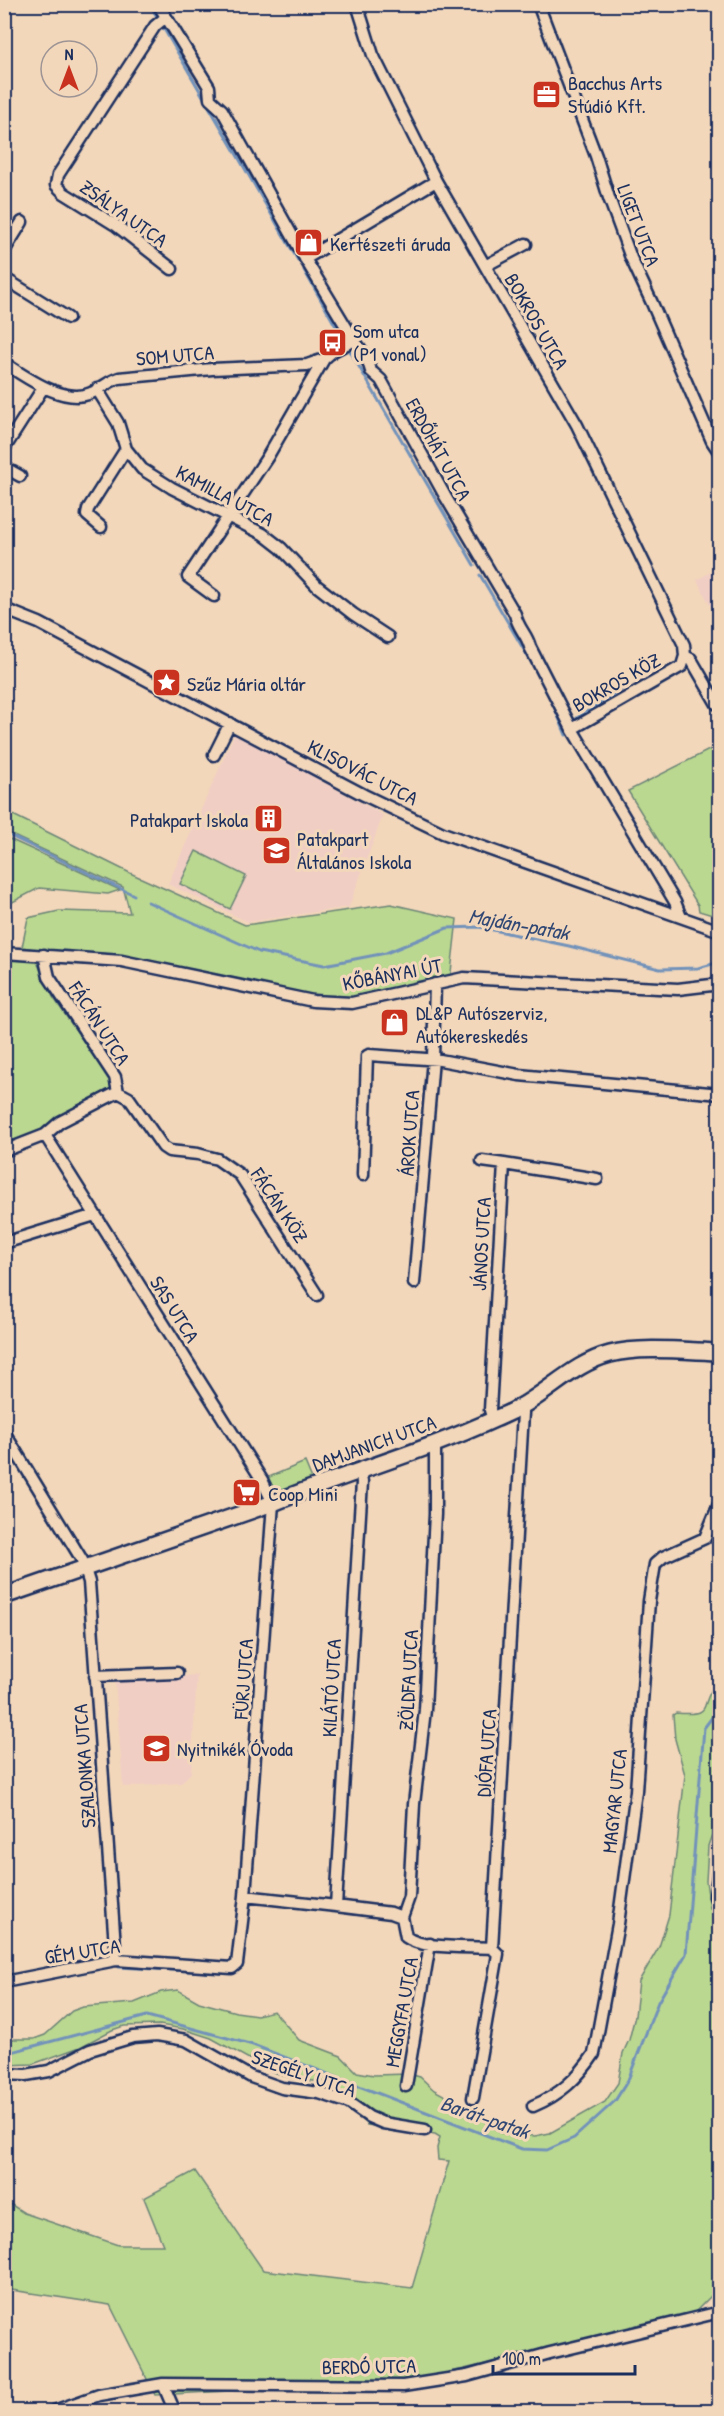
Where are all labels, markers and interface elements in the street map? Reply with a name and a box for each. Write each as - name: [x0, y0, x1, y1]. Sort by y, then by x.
- north arrow: [39, 39, 99, 99]
- text: N: [65, 43, 74, 65]
- place label: Bacchus Arts Stúdió Kft.: [568, 69, 663, 119]
- office icon: Bacchus Arts Stúdió Kft.: [531, 78, 563, 110]
- street label: ZSÁLYA UTCA: [75, 173, 173, 253]
- street label: LIGET UTCA: [611, 180, 667, 270]
- shop icon: Kertészeti áruda: [293, 227, 325, 259]
- place label: Kertészeti áruda: [330, 230, 450, 257]
- street label: BOKROS UTCA: [499, 268, 576, 374]
- place label: Som utca (P1 vonal): [353, 317, 427, 367]
- bus stop icon: Som utca (P1 vonal): [316, 326, 348, 358]
- street label: SOM UTCA: [135, 338, 215, 372]
- street label: ERDŐHÁT UTCA: [400, 393, 478, 505]
- street label: KAMILLA UTCA: [171, 458, 279, 532]
- street label: BOKROS KÖZ: [567, 646, 665, 718]
- place icon: Szűz Mária oltár: [150, 667, 182, 699]
- place label: Szűz Mária oltár: [187, 670, 306, 697]
- street label: KLISOVÁC UTCA: [303, 733, 423, 811]
- building icon: Patakpart Iskola: [253, 803, 285, 835]
- place label: Patakpart Iskola: [130, 806, 248, 833]
- place label: Patakpart Általános Iskola: [297, 825, 411, 875]
- school or university icon: Patakpart Általános Iskola: [260, 834, 292, 866]
- water label: Majdán-patak: [467, 901, 574, 947]
- street label: KŐBÁNYAI ÚT: [340, 951, 444, 997]
- street label: FÁCÁN UTCA: [62, 975, 137, 1070]
- place label: DL&P Autószerviz, Autókereskedés: [416, 999, 547, 1049]
- shop icon: DL&P Autószerviz, Autókereskedés: [379, 1007, 411, 1039]
- street label: ÁROK UTCA: [393, 1089, 425, 1177]
- street label: FÁCÁN KÖZ: [244, 1161, 315, 1248]
- street label: JÁNOS UTCA: [465, 1196, 497, 1292]
- street label: SAS UTCA: [144, 1271, 206, 1348]
- street label: DAMJANICH UTCA: [308, 1408, 440, 1478]
- supermarket icon: Coop Mini: [231, 1477, 263, 1509]
- place label: Coop Mini: [268, 1480, 338, 1507]
- street label: ZÖLDFA UTCA: [392, 1629, 424, 1731]
- street label: FÜRJ UTCA: [227, 1638, 259, 1721]
- street label: KILÁTÓ UTCA: [315, 1638, 347, 1738]
- street label: SZALONKA UTCA: [66, 1703, 102, 1829]
- street label: DIÓFA UTCA: [469, 1708, 503, 1798]
- school or university icon: Nyitnikék Óvoda: [140, 1732, 172, 1764]
- place label: Nyitnikék Óvoda: [177, 1735, 293, 1762]
- street label: MAGYAR UTCA: [595, 1747, 633, 1854]
- street label: GÉM UTCA: [42, 1932, 122, 1970]
- street label: MEGGYFA UTCA: [378, 1954, 424, 2069]
- street label: SZEGÉLY UTCA: [248, 2043, 360, 2104]
- water label: Barát-patak: [437, 2088, 536, 2146]
- scale bar: [493, 2338, 636, 2376]
- text: 100 m: [502, 2346, 541, 2371]
- street label: BERDÓ UTCA: [322, 2352, 417, 2380]

